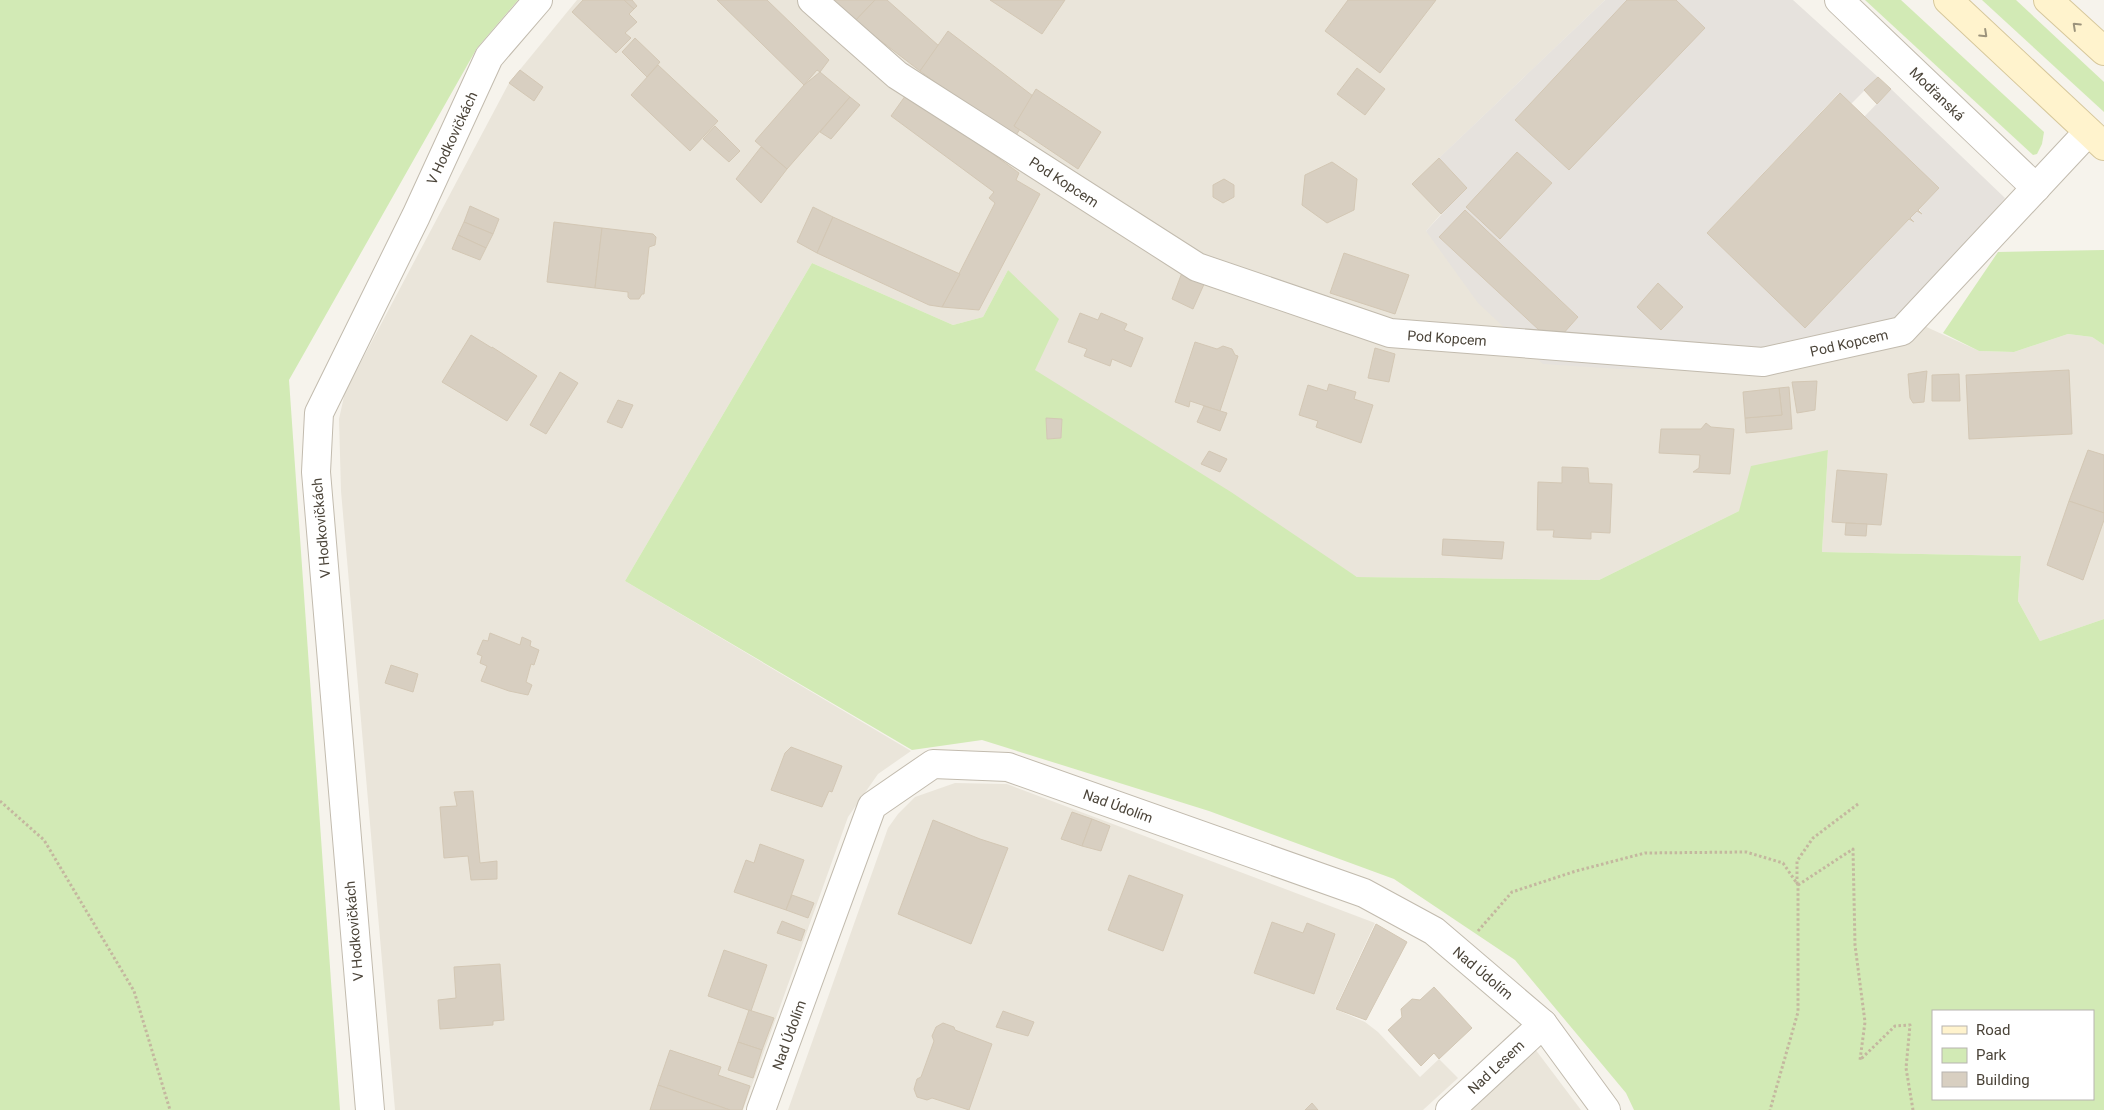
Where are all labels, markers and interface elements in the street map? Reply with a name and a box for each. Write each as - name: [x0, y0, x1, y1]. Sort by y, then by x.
- one-way arrow: [2073, 23, 2082, 32]
- one-way arrow: [1978, 28, 1987, 37]
- street label: Modřanská: [1906, 64, 1968, 124]
- street label: V Hodkovičkách: [424, 89, 480, 187]
- street label: Pod Kopcem: [1026, 154, 1102, 210]
- street label: Pod Kopcem: [1808, 326, 1890, 360]
- street label: Pod Kopcem: [1407, 327, 1487, 349]
- street label: V Hodkovičkách: [309, 477, 333, 579]
- street label: Nad Údolím: [1081, 785, 1155, 826]
- street label: V Hodkovičkách: [342, 880, 366, 982]
- street label: Nad Údolím: [1450, 943, 1517, 1003]
- street label: Nad Údolím: [768, 998, 809, 1072]
- legend: [1932, 1010, 2094, 1100]
- text: Road: [1976, 1021, 2010, 1039]
- street label: Nad Lesem: [1465, 1037, 1527, 1097]
- text: Park: [1976, 1046, 2007, 1064]
- text: Building: [1976, 1071, 2030, 1089]

